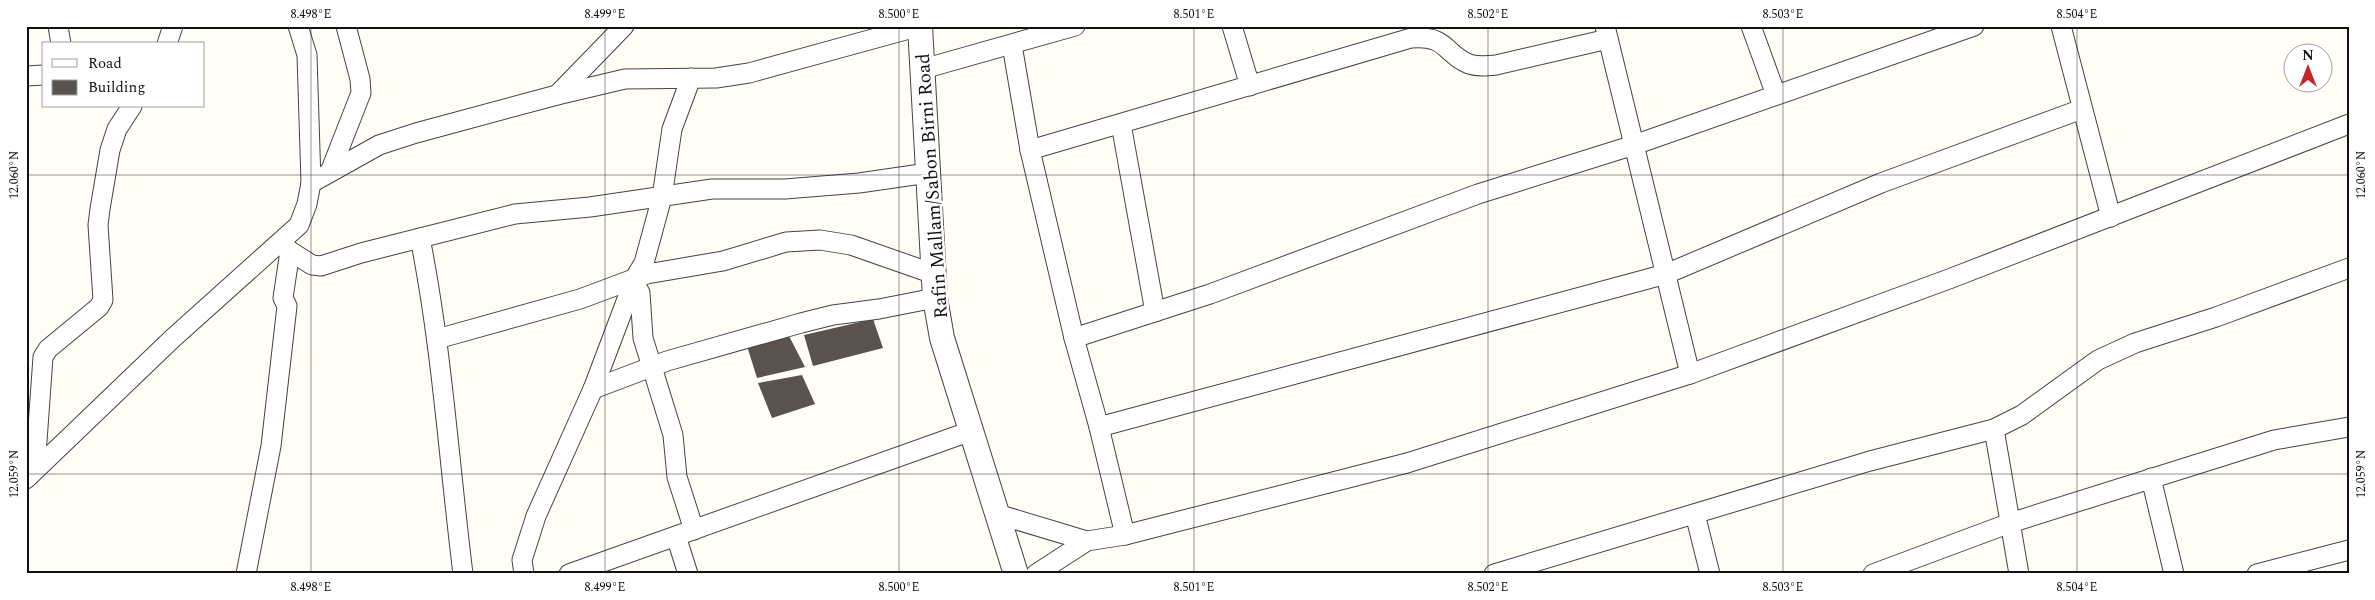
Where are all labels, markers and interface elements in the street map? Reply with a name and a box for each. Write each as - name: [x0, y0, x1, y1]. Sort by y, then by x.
- text: 8.498°E: [291, 5, 331, 24]
- text: 8.499°E: [585, 5, 625, 24]
- text: 8.500°E: [879, 5, 919, 24]
- text: 8.501°E: [1174, 5, 1214, 24]
- text: 8.502°E: [1468, 5, 1508, 24]
- text: 8.503°E: [1763, 5, 1803, 24]
- text: 8.504°E: [2057, 5, 2097, 24]
- legend: [42, 42, 205, 108]
- north arrow: [2282, 42, 2332, 92]
- text: N: [2302, 45, 2314, 66]
- text: Road: [88, 52, 122, 75]
- street label: Rafin Mallam/Sabon Birni Road: [909, 52, 956, 320]
- text: Building: [88, 76, 145, 99]
- text: 12.060°N: [5, 151, 24, 199]
- text: 12.060°N: [2352, 151, 2371, 199]
- text: 12.059°N: [5, 450, 24, 498]
- text: 12.059°N: [2352, 450, 2371, 498]
- text: 8.498°E: [291, 578, 331, 597]
- text: 8.499°E: [585, 578, 625, 597]
- text: 8.500°E: [879, 578, 919, 597]
- text: 8.501°E: [1174, 578, 1214, 597]
- text: 8.502°E: [1468, 578, 1508, 597]
- text: 8.503°E: [1763, 578, 1803, 597]
- text: 8.504°E: [2057, 578, 2097, 597]

